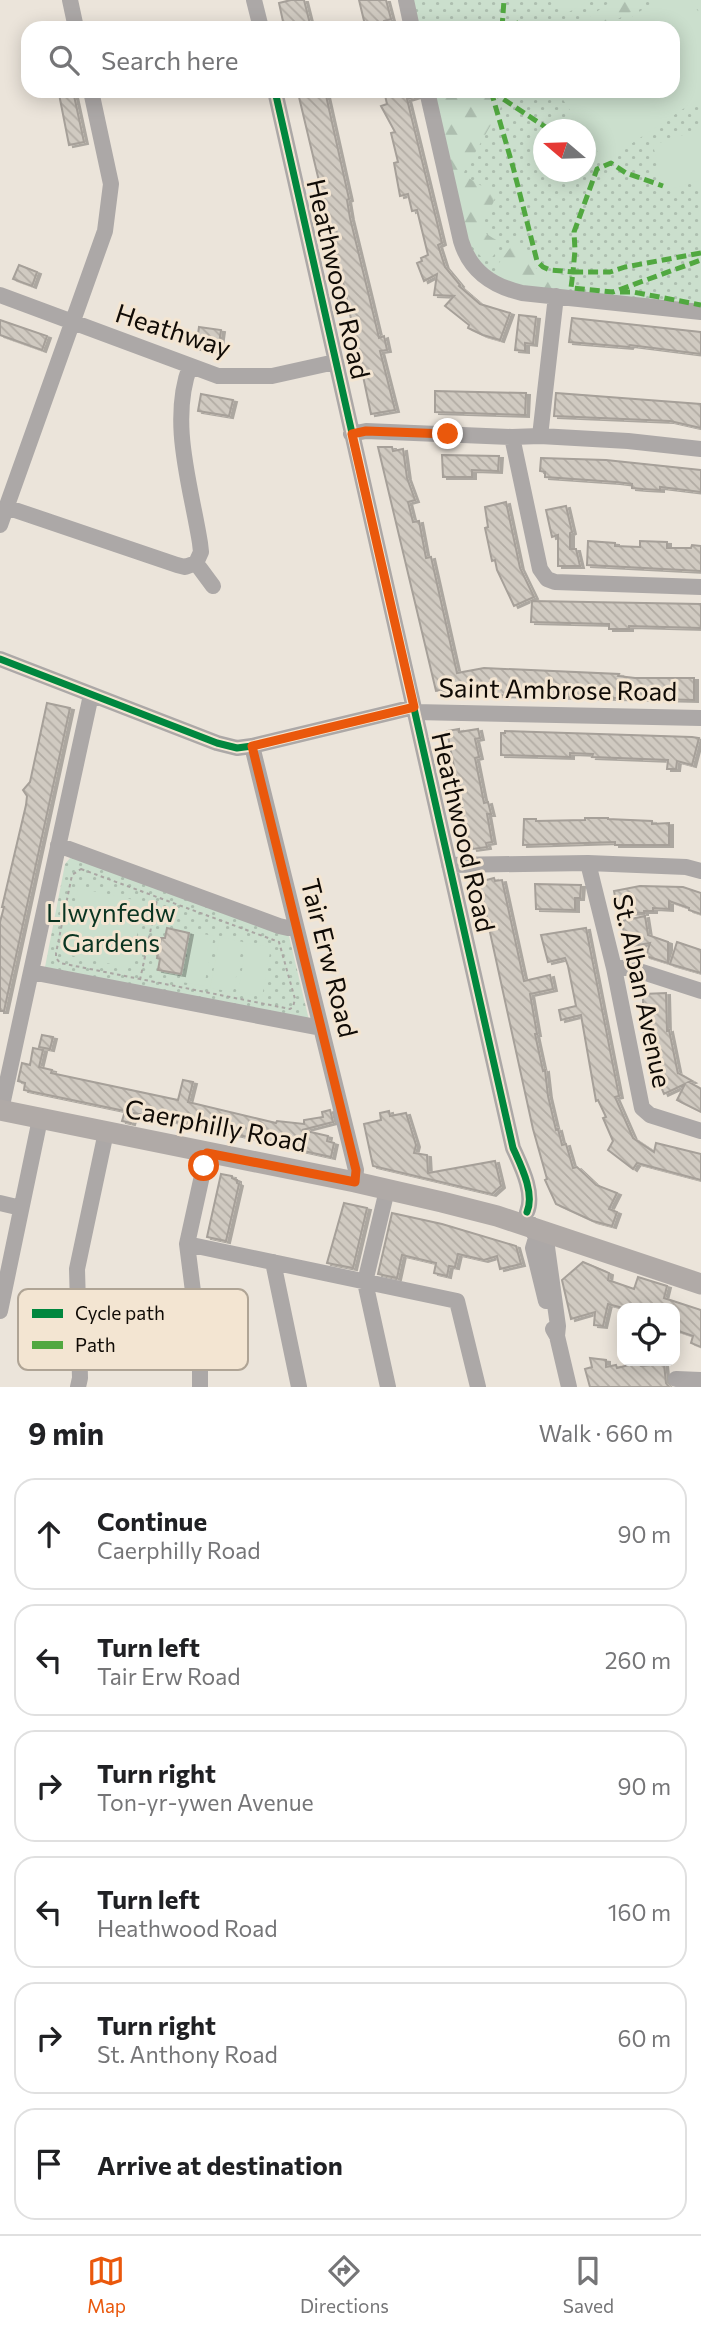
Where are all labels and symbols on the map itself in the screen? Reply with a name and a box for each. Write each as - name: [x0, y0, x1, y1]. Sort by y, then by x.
- north arrow: [533, 119, 596, 182]
- street label: Heathwood Road: [301, 176, 378, 382]
- street label: Heathway: [112, 296, 235, 363]
- route end: [432, 418, 463, 449]
- street label: Saint Ambrose Road: [439, 671, 678, 706]
- street label: Heathwood Road: [426, 729, 503, 935]
- street label: Tair Erw Road: [296, 875, 365, 1040]
- street label: St. Alban Avenue: [608, 891, 679, 1090]
- park label: Llwynfedw Gardens: [46, 896, 176, 957]
- street label: Caerphilly Road: [123, 1092, 310, 1157]
- route start: [188, 1150, 219, 1181]
- legend: [18, 1289, 248, 1370]
- text: Cycle path: [75, 1301, 165, 1324]
- text: Path: [75, 1333, 116, 1356]

